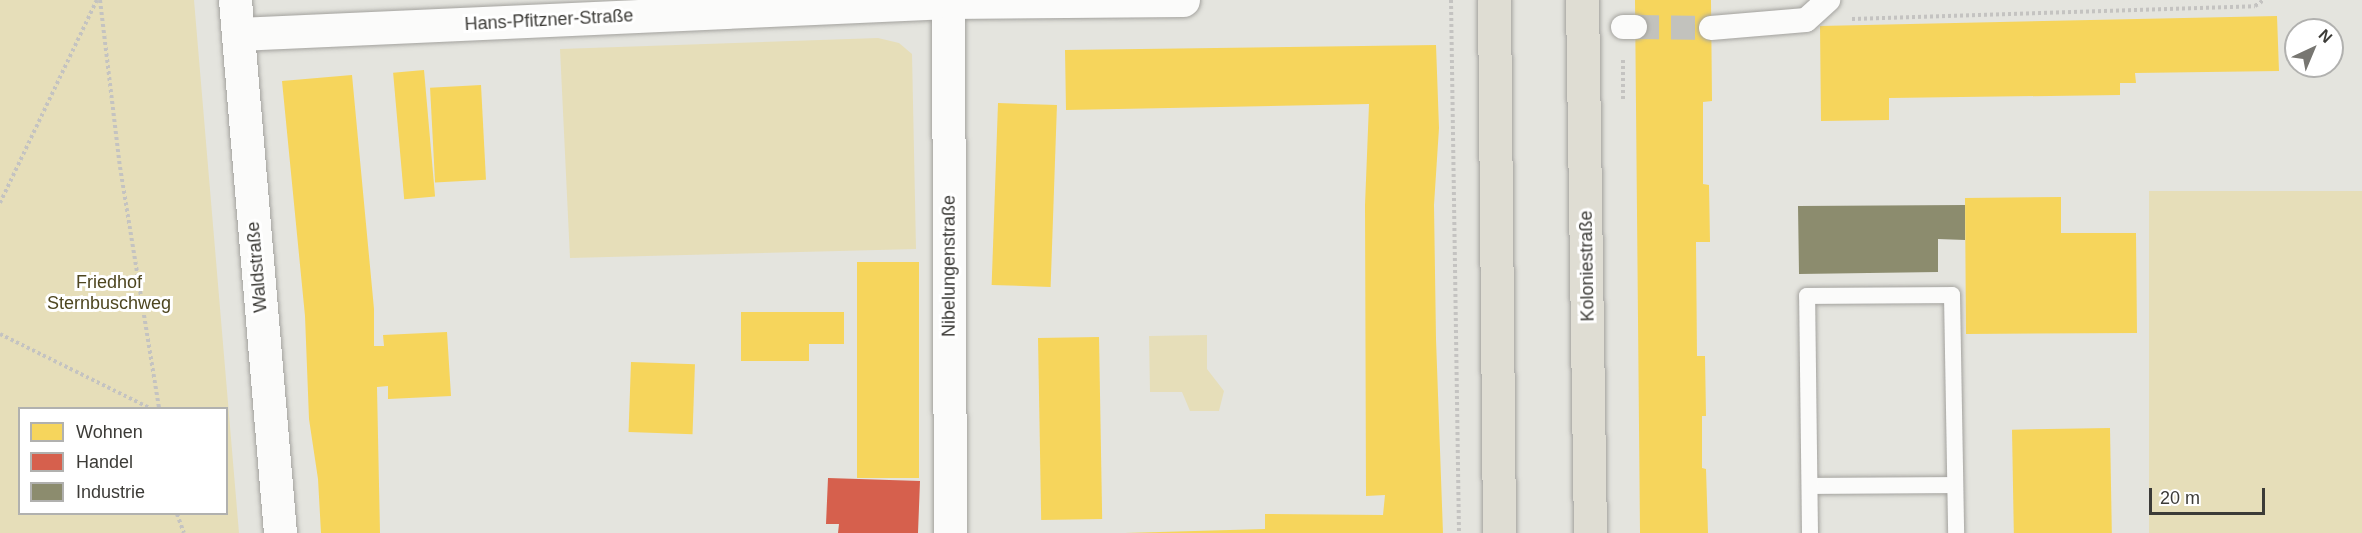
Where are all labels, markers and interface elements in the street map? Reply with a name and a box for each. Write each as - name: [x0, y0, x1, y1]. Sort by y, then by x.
- street label: Hans-Pfitzner-Straße: [464, 5, 634, 35]
- north arrow: [2284, 18, 2344, 78]
- text: N: [2315, 26, 2336, 46]
- street label: Nibelungenstraße: [938, 195, 960, 337]
- street label: Koloniestraße: [1575, 210, 1599, 322]
- street label: Waldstraße: [242, 221, 272, 313]
- park label: Friedhof Sternbuschweg: [47, 272, 171, 314]
- legend: [18, 407, 228, 515]
- text: Wohnen: [76, 422, 143, 442]
- text: Handel: [76, 452, 133, 472]
- scale bar: [2152, 476, 2268, 514]
- text: Industrie: [76, 482, 145, 502]
- text: 20 m: [2160, 488, 2200, 508]

